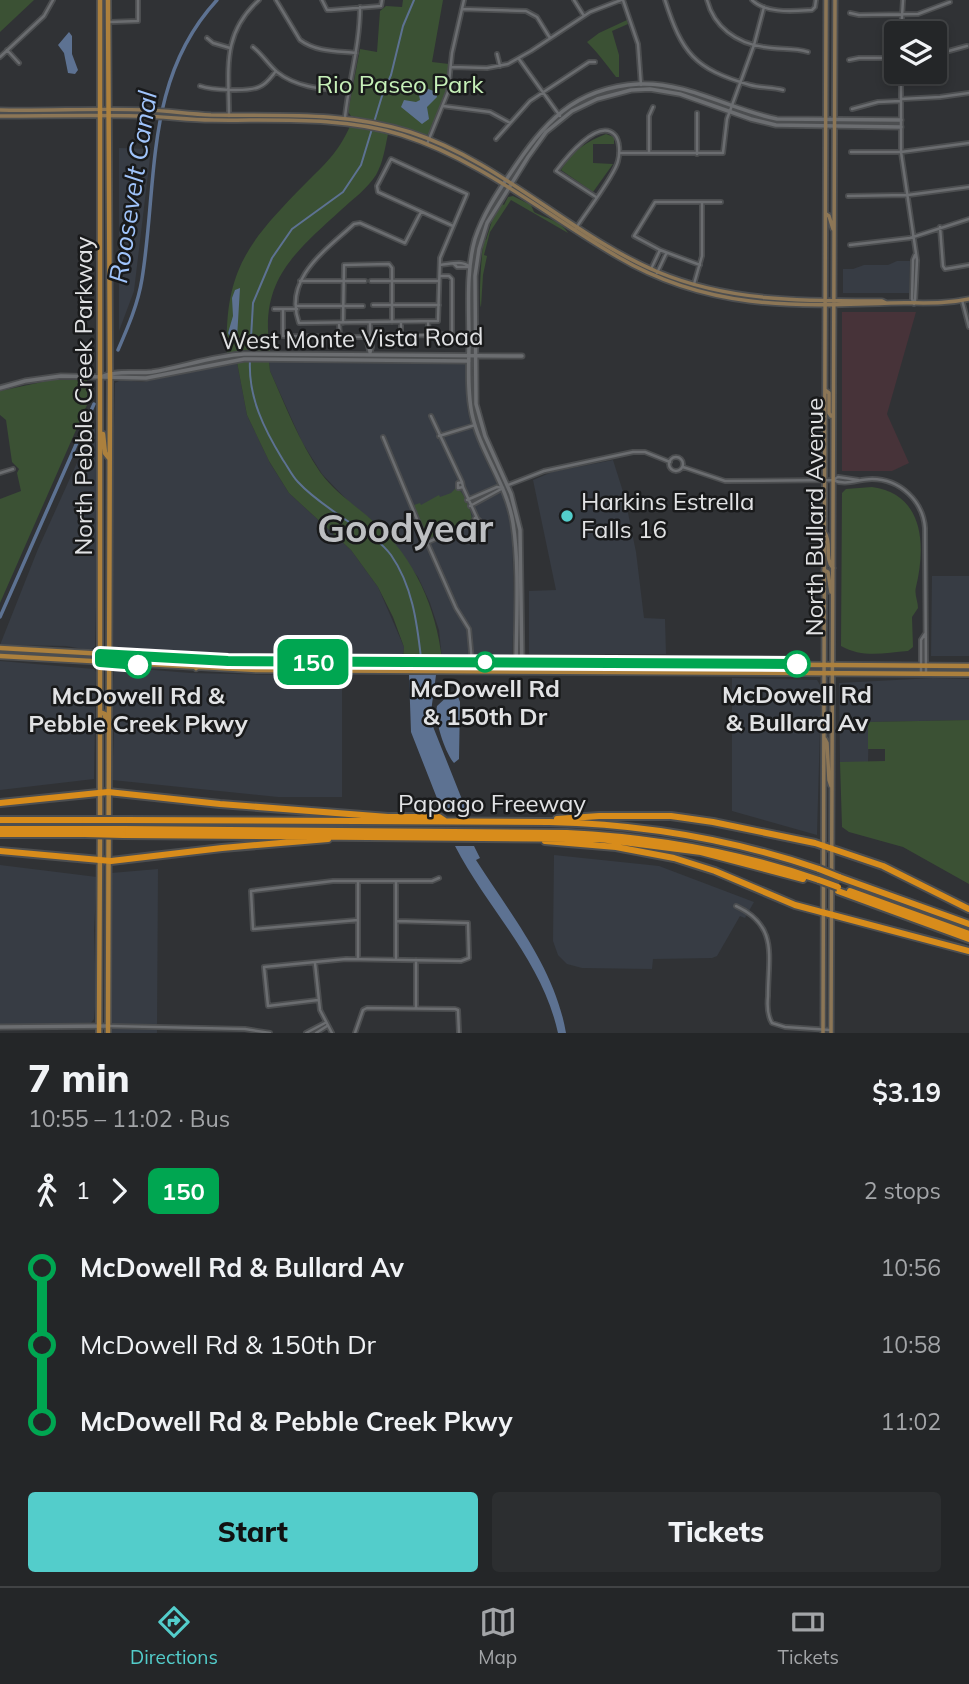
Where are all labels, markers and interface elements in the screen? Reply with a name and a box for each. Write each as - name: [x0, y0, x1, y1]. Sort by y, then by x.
- map controls: [884, 21, 947, 84]
- button: layers: [884, 21, 947, 84]
- park label: Rio Paseo Park: [316, 69, 484, 99]
- water label: Roosevelt Canal: [101, 88, 164, 285]
- street label: North Pebble Creek Parkway: [68, 236, 98, 556]
- street label: West Monte Vista Road: [220, 321, 484, 355]
- street label: North Bullard Avenue: [799, 398, 829, 636]
- place label: Harkins Estrella Falls 16: [581, 486, 754, 544]
- district label: Goodyear: [317, 504, 493, 552]
- marker: Harkins Estrella Falls 16: [559, 508, 575, 524]
- line badge: 150: [273, 639, 353, 685]
- text: 150: [291, 647, 335, 677]
- marker: McDowell Rd & Bullard Av: [784, 651, 810, 677]
- marker: McDowell Rd & Pebble Creek Pkwy: [125, 652, 151, 678]
- marker: McDowell Rd & 150th Dr: [475, 652, 495, 672]
- place label: McDowell Rd & 150th Dr: [410, 673, 560, 731]
- place label: McDowell Rd & Bullard Av: [722, 679, 872, 737]
- place label: McDowell Rd & Pebble Creek Pkwy: [28, 680, 249, 738]
- street label: Papago Freeway: [398, 788, 586, 818]
- text: 7 min: [28, 1054, 130, 1102]
- text: $3.19: [872, 1076, 941, 1109]
- text: 10:55 – 11:02 · Bus: [28, 1104, 230, 1133]
- icon: walk: [28, 1172, 66, 1210]
- icon: forward: [100, 1172, 138, 1210]
- text: 1: [76, 1176, 90, 1205]
- text: 150: [162, 1176, 205, 1206]
- text: 2 stops: [864, 1176, 941, 1205]
- text: McDowell Rd & Bullard Av: [80, 1251, 404, 1284]
- text: 10:56: [881, 1253, 941, 1282]
- text: McDowell Rd & 150th Dr: [80, 1328, 376, 1361]
- text: 10:58: [881, 1330, 941, 1359]
- text: McDowell Rd & Pebble Creek Pkwy: [80, 1405, 513, 1438]
- text: 11:02: [881, 1407, 941, 1436]
- button: Start: [28, 1492, 478, 1572]
- button: Tickets: [492, 1492, 941, 1572]
- tab: Directions: [130, 1603, 218, 1669]
- tab: Map: [478, 1603, 517, 1669]
- tab: Tickets: [778, 1603, 839, 1669]

